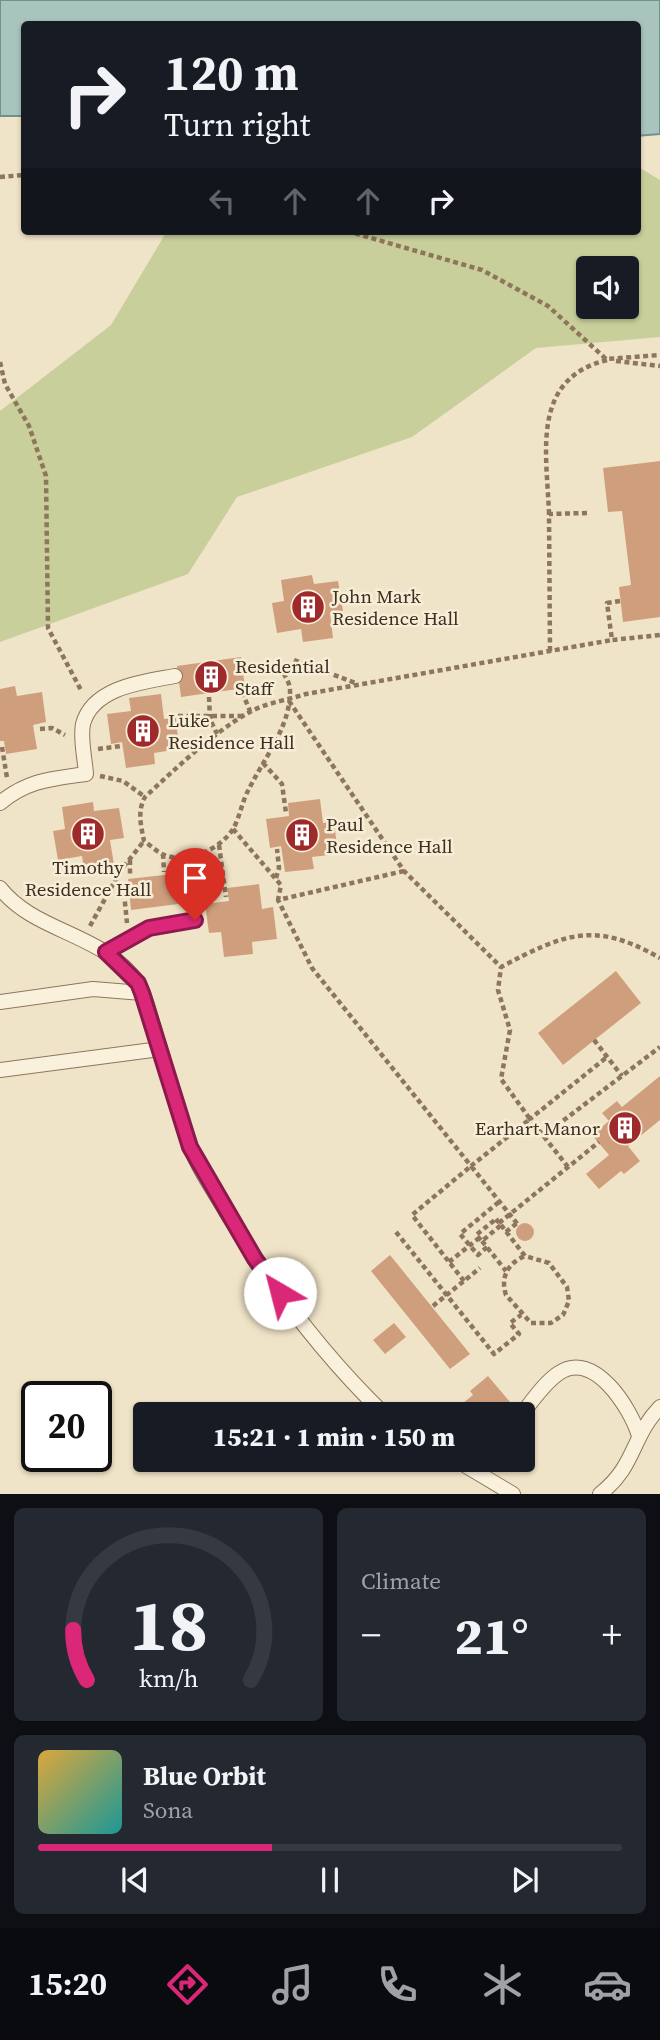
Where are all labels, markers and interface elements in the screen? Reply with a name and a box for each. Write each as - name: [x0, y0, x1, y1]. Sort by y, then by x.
- text: 120 m: [164, 39, 299, 106]
- icon: right: [49, 49, 140, 140]
- text: Turn right: [164, 103, 310, 147]
- icon: left: [203, 182, 241, 220]
- icon: ahead: [276, 182, 314, 220]
- icon: ahead: [349, 182, 387, 220]
- icon: right: [422, 182, 460, 220]
- map controls: [576, 256, 639, 319]
- button: sound: [576, 256, 639, 319]
- place label: John Mark Residence Hall: [331, 583, 459, 631]
- building icon: John Mark Residence Hall: [289, 588, 327, 626]
- place label: Residential Staff: [235, 653, 330, 701]
- building icon: Residential Staff: [192, 658, 230, 696]
- place label: Luke Residence Hall: [168, 707, 295, 755]
- building icon: Luke Residence Hall: [124, 712, 162, 750]
- place label: Paul Residence Hall: [326, 811, 453, 859]
- building icon: Timothy Residence Hall: [69, 815, 107, 853]
- building icon: Paul Residence Hall: [283, 816, 321, 854]
- pin: [165, 848, 225, 920]
- place label: Timothy Residence Hall: [25, 854, 152, 902]
- icon: arrive: [176, 859, 214, 897]
- building icon: Earhart Manor: [606, 1109, 644, 1147]
- place label: Earhart Manor: [475, 1115, 600, 1141]
- position arrow: [243, 1256, 317, 1330]
- speed limit sign: 20: [21, 1381, 112, 1472]
- text: 15:21 · 1 min · 150 m: [213, 1419, 455, 1455]
- text: Climate: [361, 1565, 441, 1597]
- text: 18: [129, 1576, 208, 1675]
- text: 21°: [454, 1600, 529, 1671]
- text: −: [361, 1609, 381, 1661]
- text: +: [602, 1609, 622, 1661]
- text: km/h: [139, 1661, 198, 1695]
- text: Blue Orbit: [143, 1758, 266, 1794]
- text: Sona: [143, 1794, 193, 1826]
- icon: previous: [116, 1861, 154, 1899]
- icon: pause: [311, 1861, 349, 1899]
- icon: next: [506, 1861, 544, 1899]
- icon: directions: [163, 1960, 212, 2009]
- icon: music: [268, 1960, 317, 2009]
- icon: phone: [373, 1960, 422, 2009]
- icon: climate: [478, 1960, 527, 2009]
- icon: car: [583, 1960, 632, 2009]
- text: 15:20: [28, 1962, 107, 2006]

